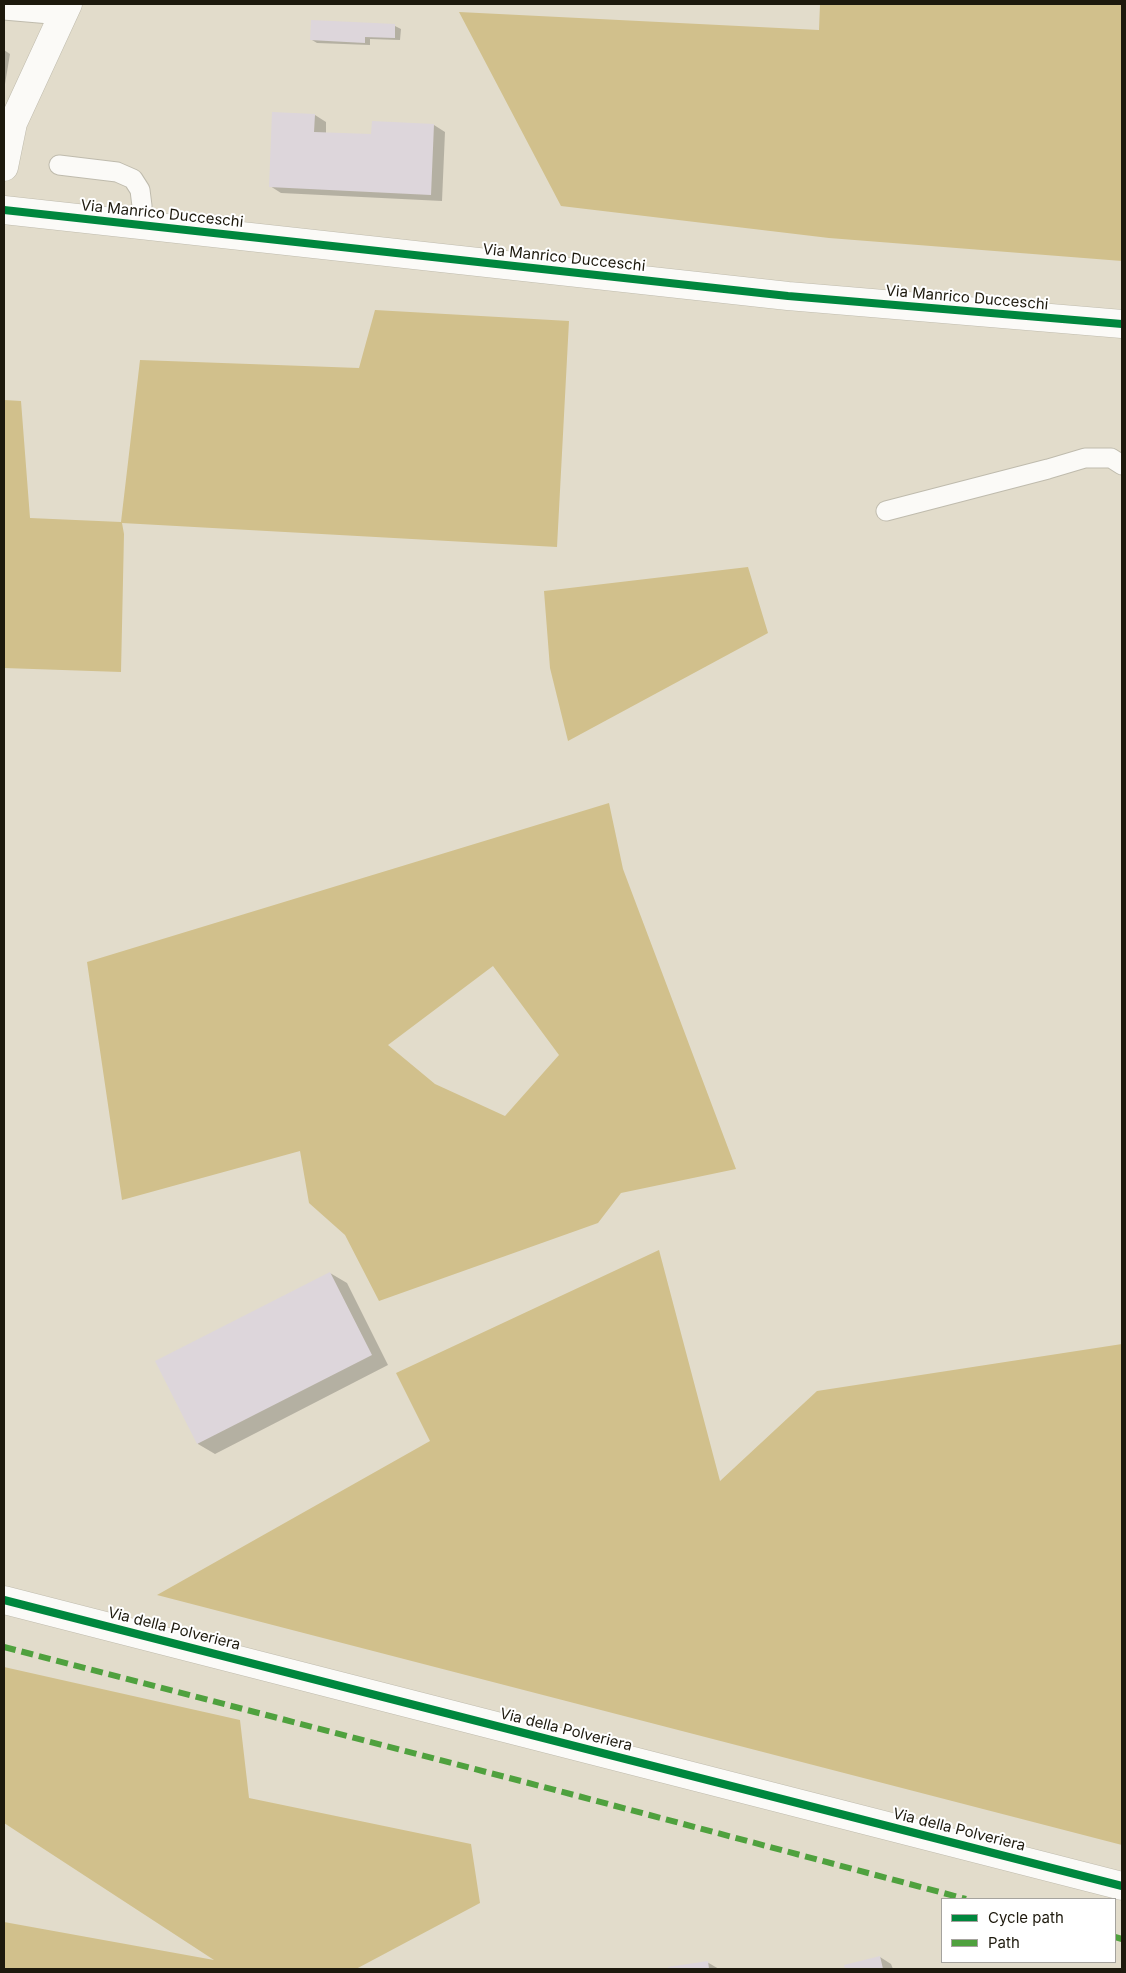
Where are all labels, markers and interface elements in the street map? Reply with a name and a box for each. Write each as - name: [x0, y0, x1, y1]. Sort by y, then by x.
- street label: Via Manrico Ducceschi: [80, 197, 244, 231]
- street label: Via Manrico Ducceschi: [482, 241, 646, 275]
- street label: Via Manrico Ducceschi: [885, 282, 1049, 314]
- street label: Via della Polveriera: [106, 1604, 242, 1654]
- street label: Via della Polveriera: [498, 1705, 634, 1755]
- street label: Via della Polveriera: [891, 1805, 1027, 1855]
- legend: [941, 1898, 1116, 1963]
- text: Cycle path: [988, 1908, 1064, 1927]
- text: Path: [988, 1933, 1020, 1952]

